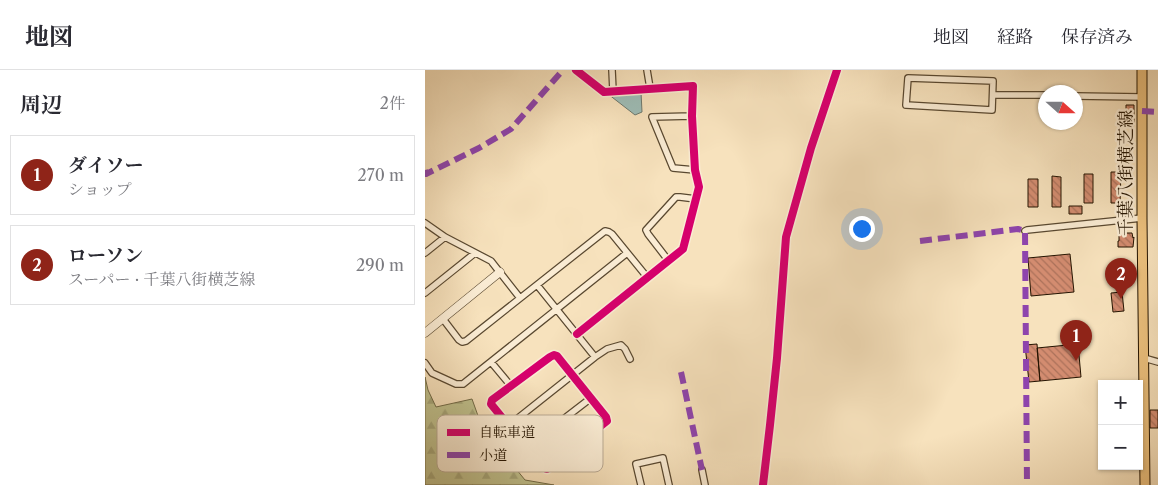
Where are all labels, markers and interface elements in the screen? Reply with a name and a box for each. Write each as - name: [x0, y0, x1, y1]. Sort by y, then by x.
- text: 地図: [25, 22, 73, 51]
- text: 地図: [933, 26, 969, 48]
- text: 経路: [997, 26, 1033, 48]
- text: 保存済み: [1061, 26, 1133, 48]
- north arrow: [1038, 85, 1083, 130]
- text: 周辺: [20, 92, 62, 117]
- text: 2件: [380, 93, 405, 113]
- street label: 千葉八街横芝線: [1115, 110, 1137, 236]
- text: ダイソー: [68, 154, 144, 177]
- text: 1: [33, 165, 41, 185]
- text: 270 m: [358, 165, 404, 185]
- text: ショップ: [68, 179, 132, 199]
- your location: [849, 216, 875, 242]
- text: ローソン: [68, 244, 143, 267]
- text: 2: [32, 255, 42, 275]
- text: 290 m: [356, 255, 404, 275]
- pin: 2: [1105, 258, 1137, 299]
- text: スーパー · 千葉八街横芝線: [68, 269, 255, 289]
- pin: 1: [1060, 320, 1092, 361]
- map controls: [1098, 380, 1143, 470]
- button: +: [1098, 380, 1143, 425]
- legend: [437, 415, 603, 472]
- text: 自転車道: [479, 423, 535, 441]
- button: −: [1098, 425, 1143, 470]
- text: 小道: [479, 446, 507, 464]

